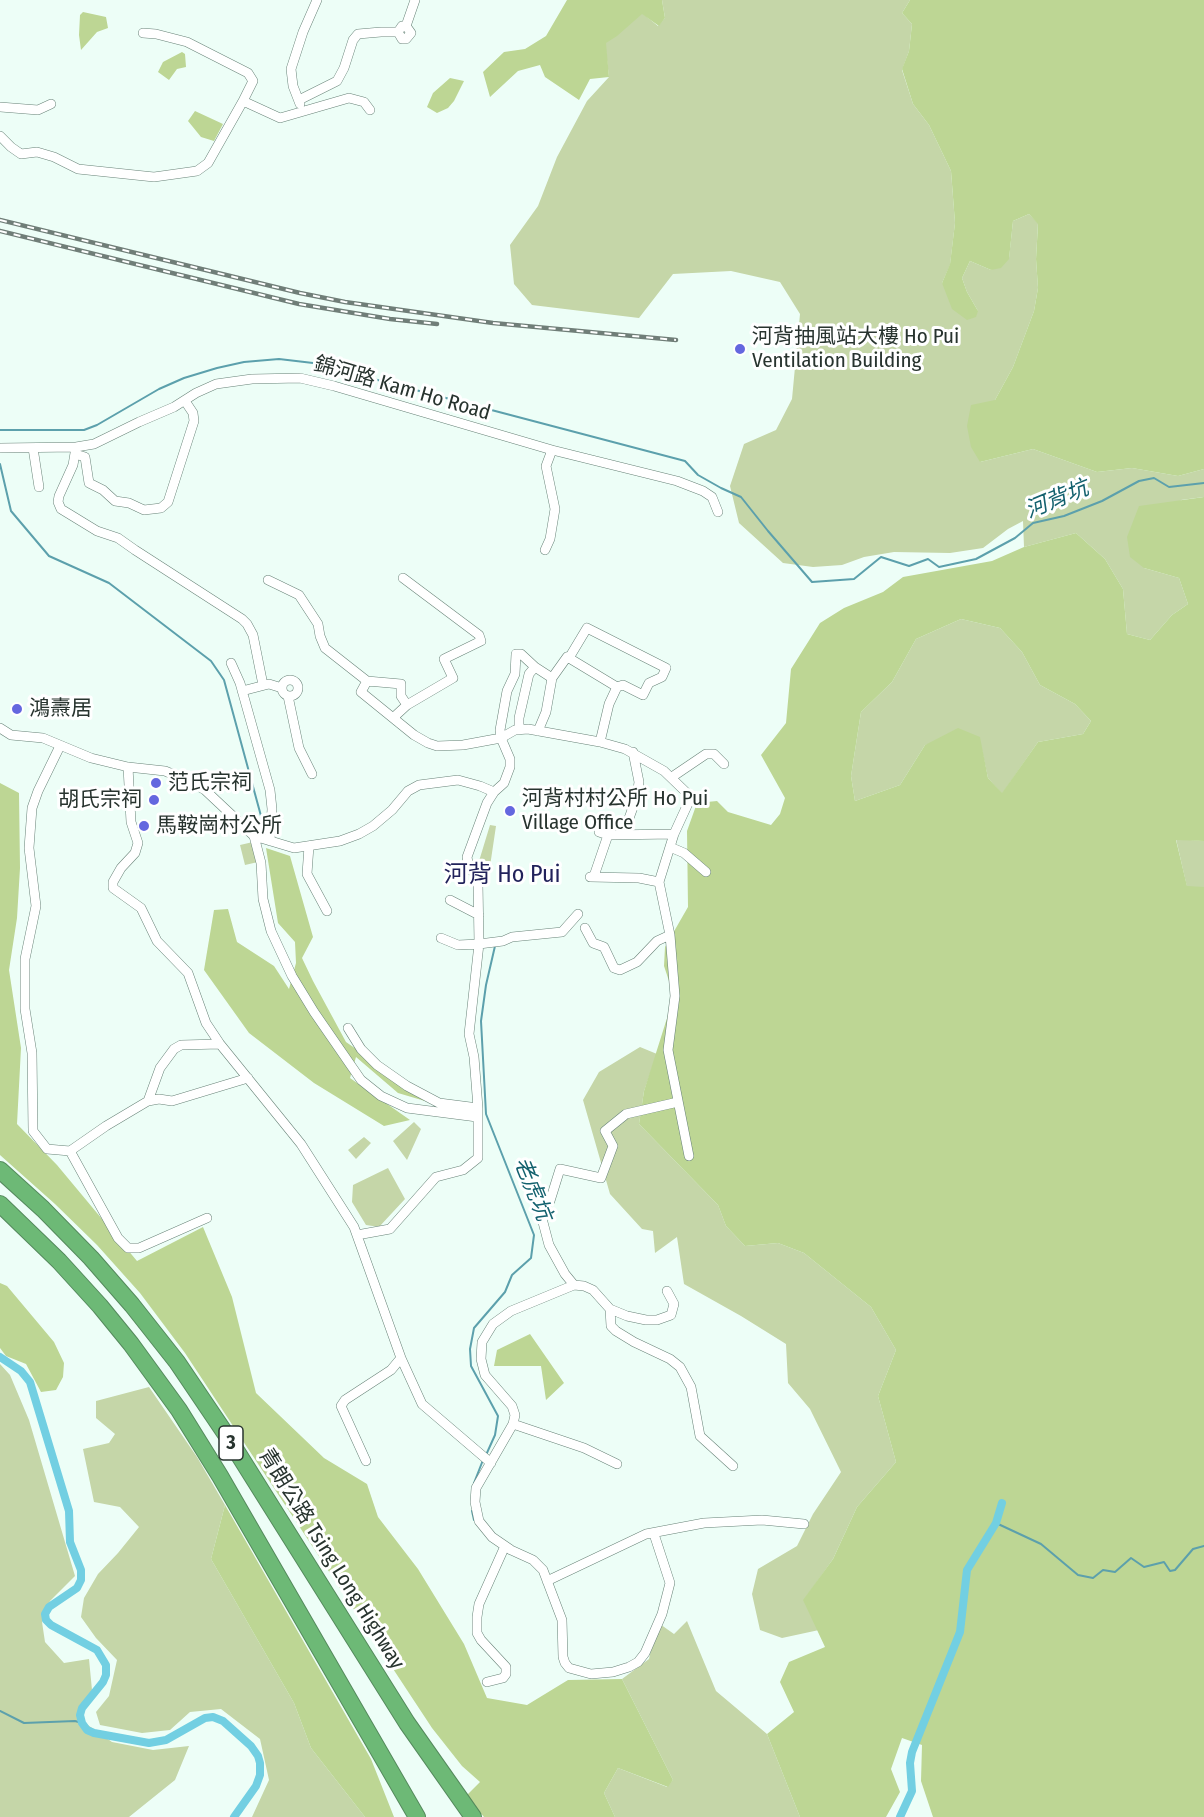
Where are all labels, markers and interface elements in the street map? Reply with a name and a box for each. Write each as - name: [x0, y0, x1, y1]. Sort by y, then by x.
- place label: 河背抽風站大樓 Ho Pui Ventilation Building: [752, 324, 959, 374]
- marker: 河背抽風站大樓 Ho Pui Ventilation Building: [733, 342, 747, 356]
- street label: 錦河路 Kam Ho Road: [311, 352, 493, 426]
- water label: 河背坑: [1021, 475, 1093, 525]
- place label: 鴻燾居: [29, 696, 92, 722]
- marker: 鴻燾居: [10, 702, 24, 716]
- place label: 范氏宗祠: [168, 770, 252, 796]
- marker: 范氏宗祠: [149, 776, 163, 790]
- place label: 河背村村公所 Ho Pui Village Office: [522, 786, 708, 836]
- place label: 胡氏宗祠: [58, 787, 142, 813]
- marker: 胡氏宗祠: [147, 793, 161, 807]
- marker: 河背村村公所 Ho Pui Village Office: [503, 804, 517, 818]
- place label: 馬鞍崗村公所: [156, 813, 282, 839]
- marker: 馬鞍崗村公所: [137, 819, 151, 833]
- district label: 河背 Ho Pui: [443, 861, 561, 889]
- water label: 老虎坑: [507, 1153, 557, 1225]
- road number: 3: [219, 1426, 243, 1460]
- street label: 青朗公路 Tsing Long Highway: [253, 1444, 409, 1674]

